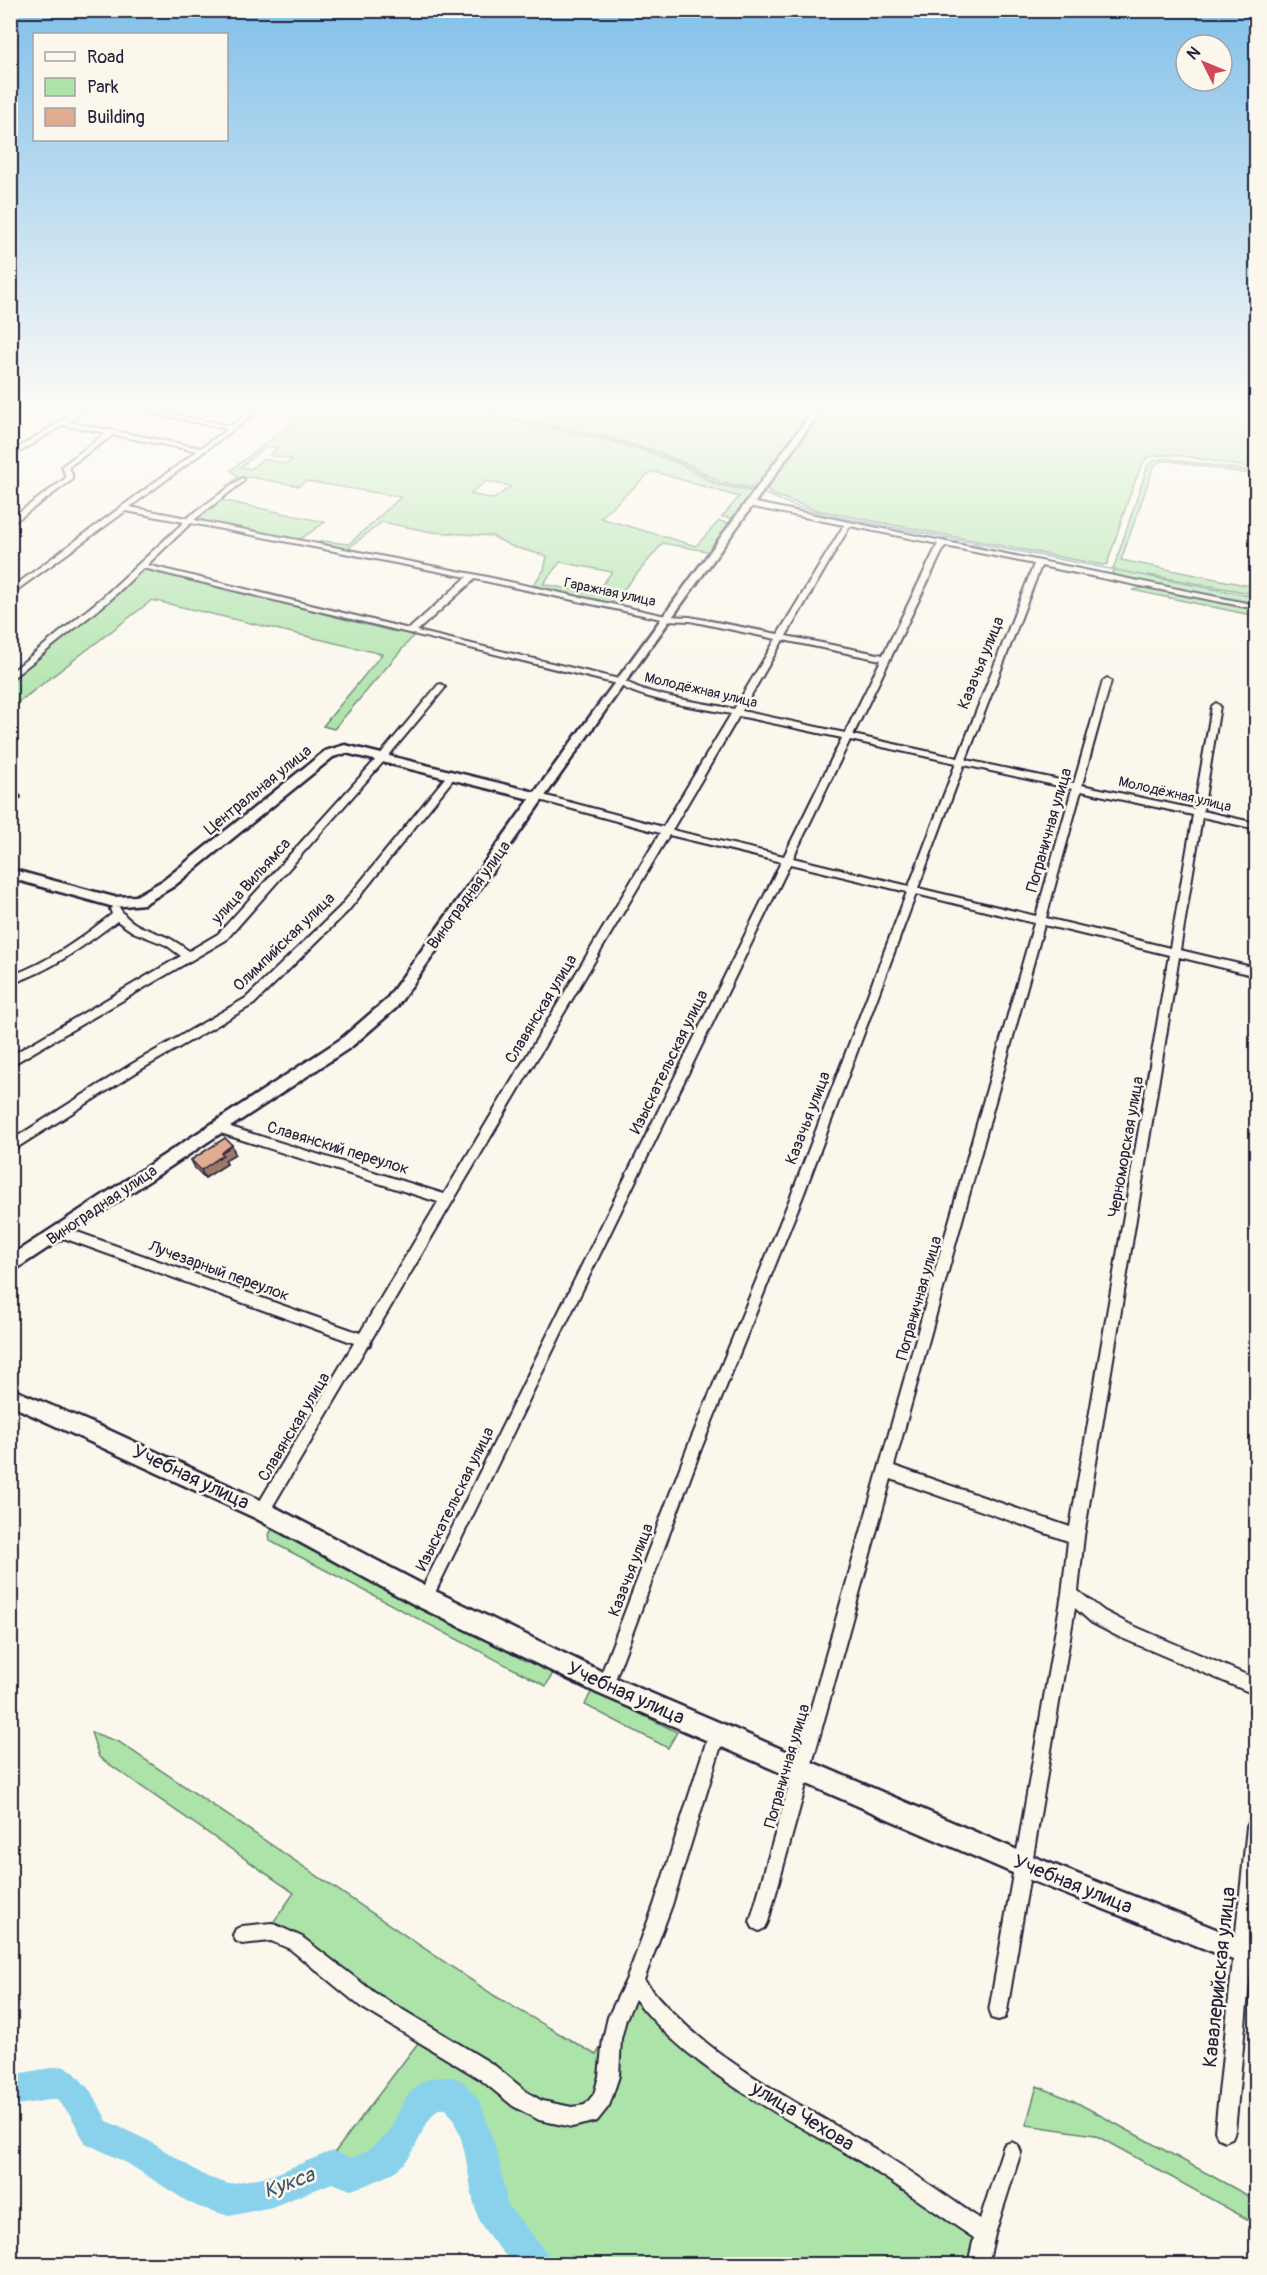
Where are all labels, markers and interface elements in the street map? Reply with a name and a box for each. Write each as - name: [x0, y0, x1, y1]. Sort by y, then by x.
- legend: [33, 33, 228, 141]
- north arrow: [1174, 33, 1234, 93]
- text: N: [1183, 43, 1205, 64]
- text: Road: [87, 46, 124, 69]
- text: Park: [87, 76, 119, 99]
- text: Building: [87, 106, 145, 129]
- street label: Гаражная улица: [563, 574, 657, 610]
- street label: Казачья улица: [953, 614, 1009, 712]
- street label: Молодёжная улица: [643, 669, 759, 711]
- street label: Центральная улица: [200, 741, 316, 839]
- street label: Пограничная улица: [1022, 766, 1076, 894]
- street label: Молодёжная улица: [1117, 773, 1233, 815]
- street label: улица Вильямса: [206, 834, 295, 929]
- street label: Виноградная улица: [423, 837, 515, 953]
- street label: Олимпийская улица: [229, 888, 339, 996]
- street label: Славянская улица: [501, 951, 581, 1067]
- street label: Изыскательская улица: [625, 987, 713, 1137]
- street label: Казачья улица: [781, 1069, 835, 1167]
- street label: Черноморская улица: [1104, 1075, 1148, 1219]
- street label: Славянский переулок: [265, 1117, 411, 1179]
- street label: Виноградная улица: [43, 1161, 161, 1249]
- street label: Пограничная улица: [892, 1234, 946, 1362]
- street label: Лучезарный переулок: [145, 1236, 292, 1306]
- street label: Славянская улица: [254, 1369, 334, 1485]
- street label: Изыскательская улица: [411, 1424, 499, 1574]
- street label: Учебная улица: [128, 1439, 254, 1515]
- street label: Казачья улица: [604, 1521, 658, 1619]
- street label: Учебная улица: [563, 1656, 689, 1730]
- street label: Пограничная улица: [760, 1702, 814, 1830]
- street label: Учебная улица: [1010, 1849, 1136, 1919]
- street label: Кавалерийская улица: [1197, 1885, 1241, 2069]
- street label: улица Чехова: [746, 2075, 859, 2157]
- water label: Кукса: [260, 2161, 319, 2205]

